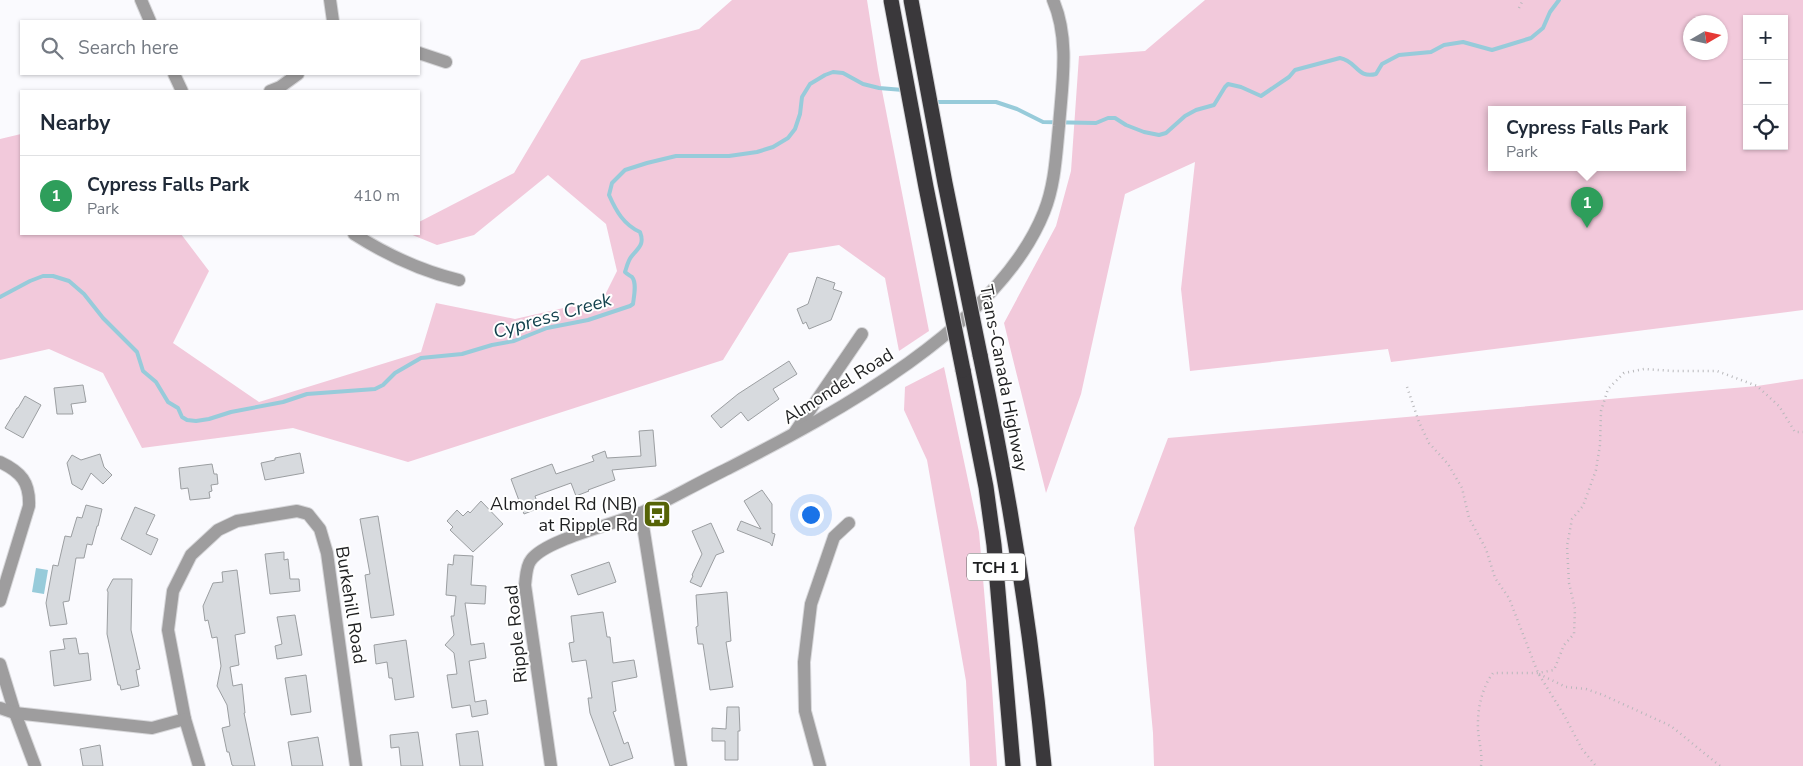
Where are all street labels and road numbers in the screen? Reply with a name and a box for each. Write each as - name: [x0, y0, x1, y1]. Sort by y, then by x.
- street label: Trans-Canada Highway: [974, 283, 1034, 474]
- street label: Almondel Road: [778, 342, 898, 430]
- street label: Burkehill Road: [330, 545, 372, 665]
- road number: TCH 1: [967, 554, 1025, 580]
- street label: Ripple Road: [499, 584, 533, 684]

